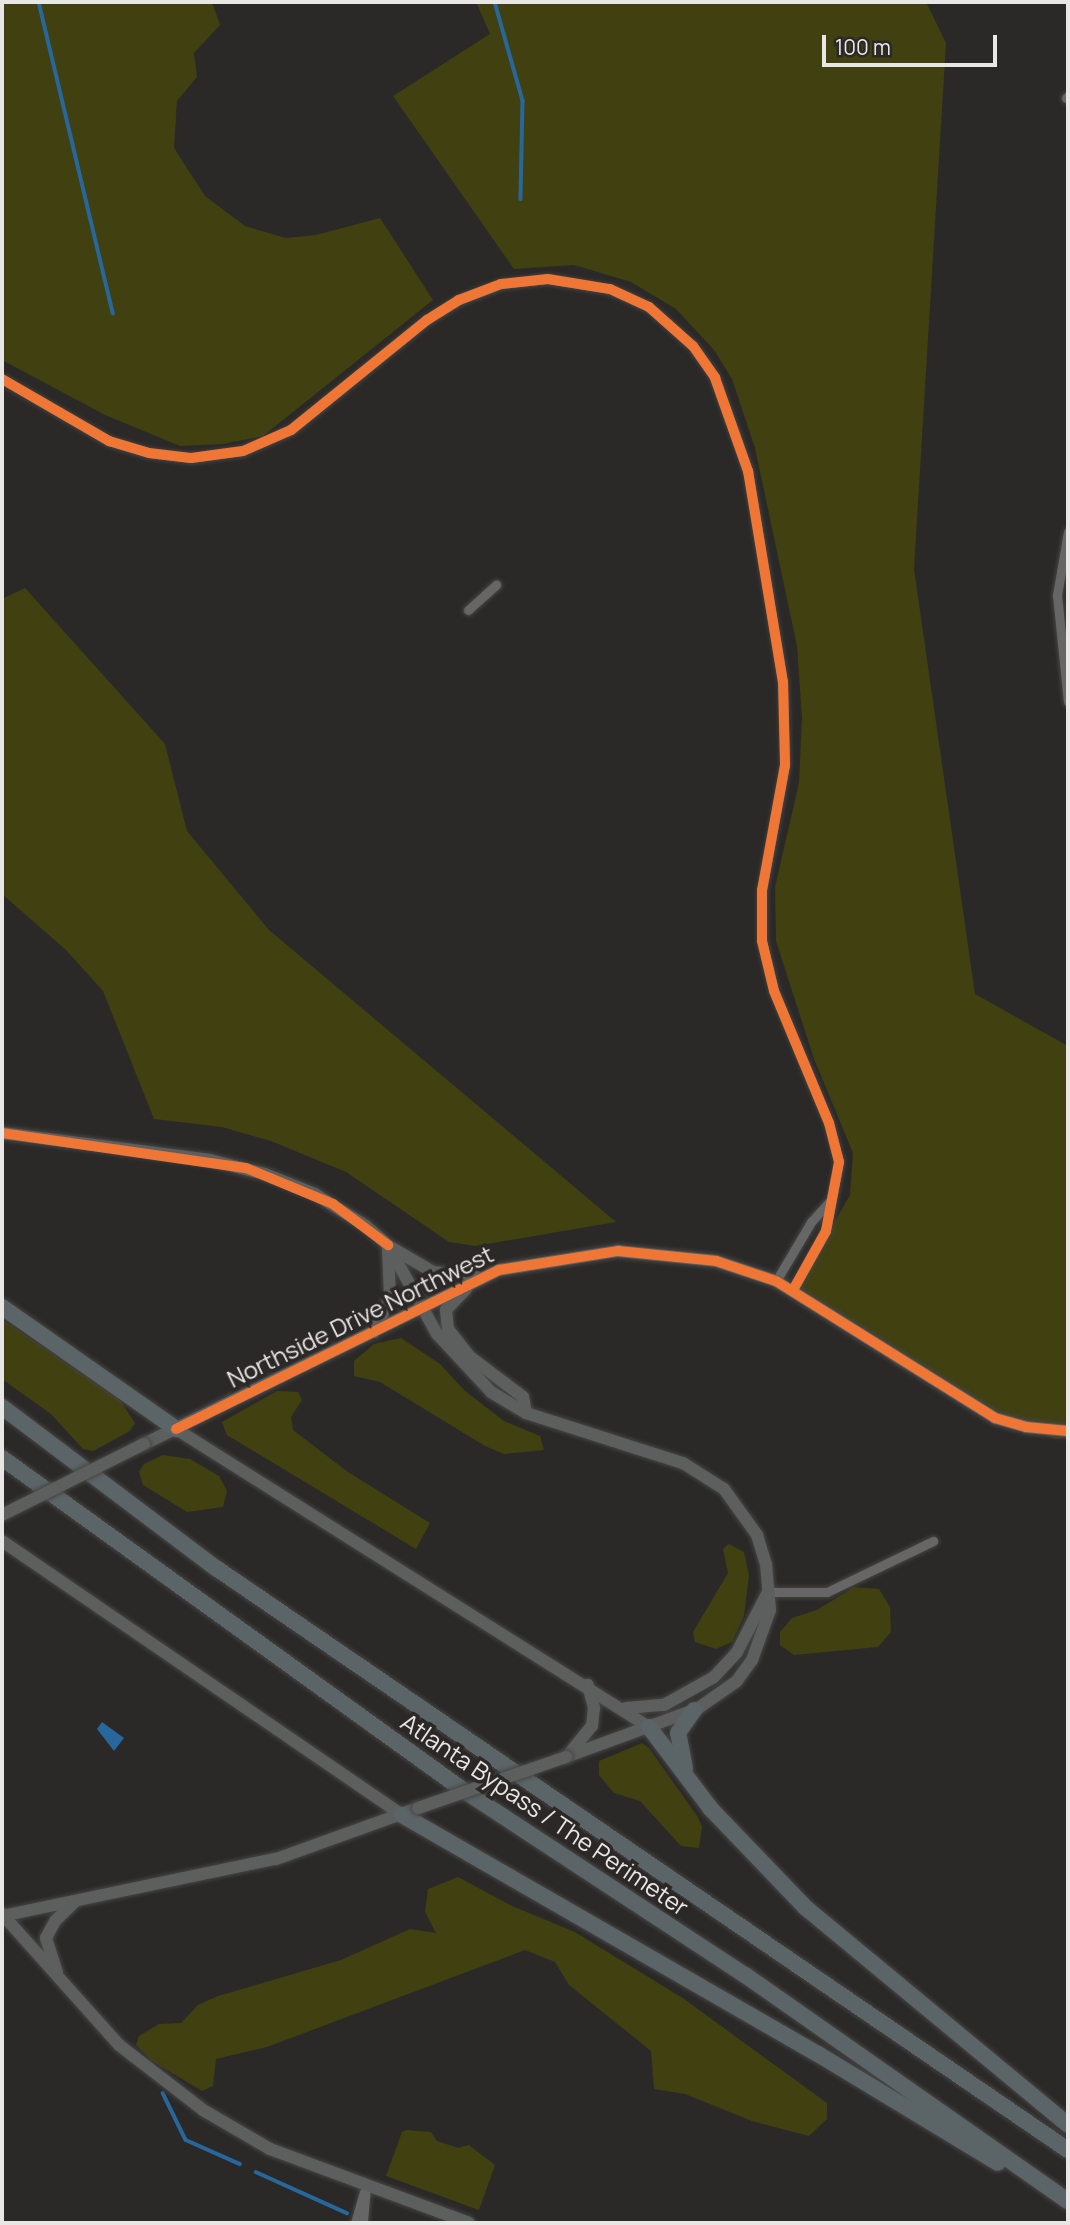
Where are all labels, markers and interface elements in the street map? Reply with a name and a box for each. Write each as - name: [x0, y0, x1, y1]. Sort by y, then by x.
- scale bar: [825, 21, 1000, 65]
- text: 100 m: [835, 33, 891, 61]
- street label: Northside Drive Northwest: [222, 1239, 498, 1393]
- street label: Atlanta Bypass / The Perimeter: [396, 1707, 694, 1921]

